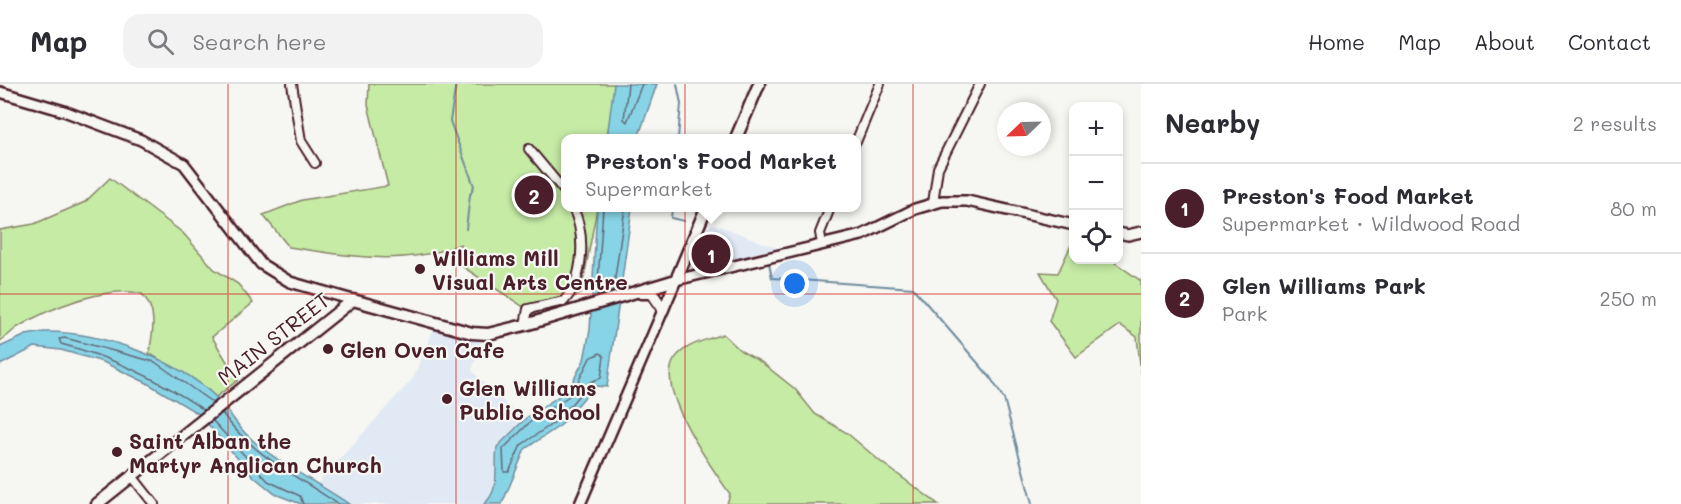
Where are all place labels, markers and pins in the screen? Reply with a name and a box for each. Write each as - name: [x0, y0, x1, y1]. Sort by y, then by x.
- pin: 2: [514, 172, 554, 218]
- pin: 1: [692, 232, 730, 276]
- place label: Williams Mill Visual Arts Centre: [432, 244, 628, 295]
- marker: Williams Mill Visual Arts Centre: [413, 262, 427, 276]
- place label: Glen Oven Cafe: [340, 336, 505, 363]
- marker: Glen Oven Cafe: [321, 342, 335, 356]
- place label: Glen Williams Public School: [459, 374, 601, 425]
- marker: Glen Williams Public School: [440, 392, 454, 406]
- place label: Saint Alban the Martyr Anglican Church: [129, 427, 382, 479]
- marker: Saint Alban the Martyr Anglican Church: [110, 445, 124, 459]

